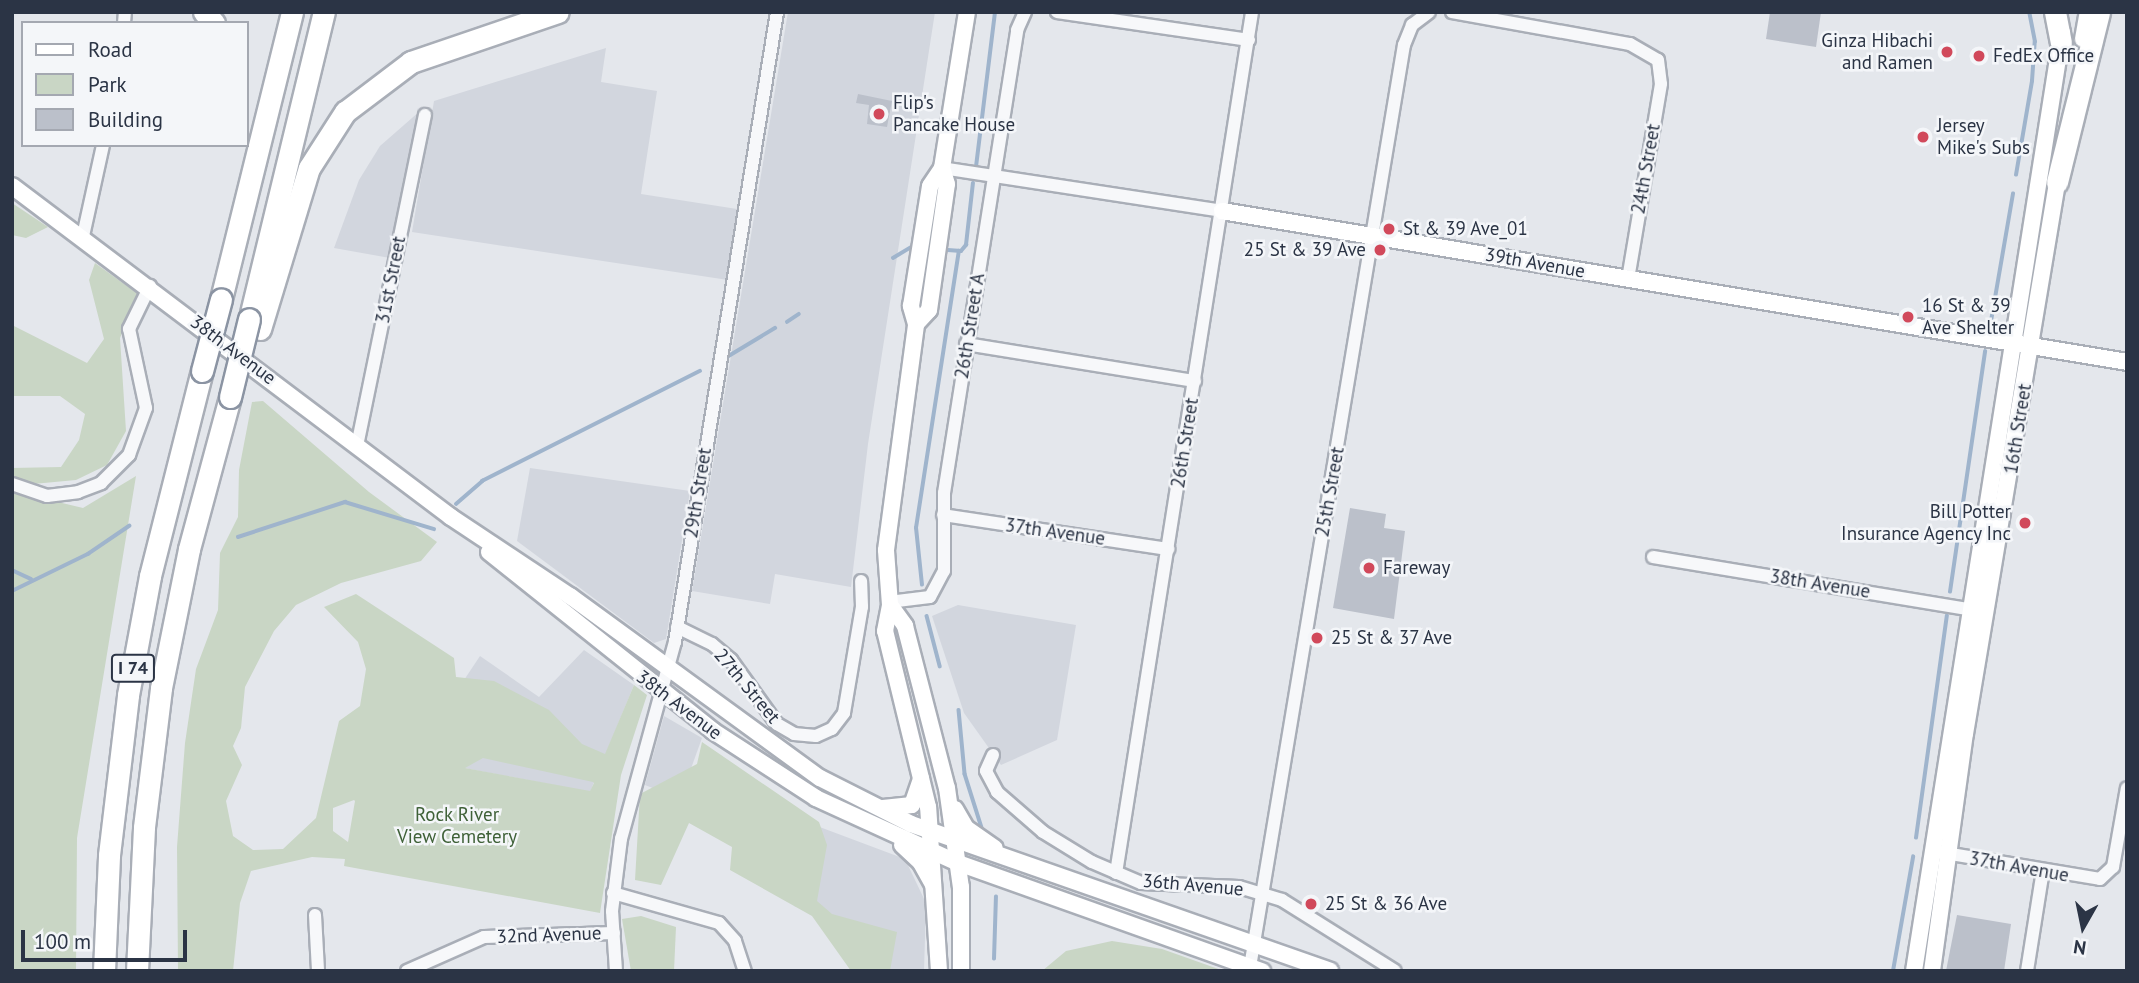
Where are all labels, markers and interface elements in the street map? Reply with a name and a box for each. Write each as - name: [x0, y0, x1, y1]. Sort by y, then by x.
- legend: [21, 21, 248, 147]
- place label: Ginza Hibachi and Ramen: [1821, 30, 1933, 74]
- text: Road: [88, 36, 132, 63]
- marker: Ginza Hibachi and Ramen: [1939, 44, 1955, 60]
- place label: FedEx Office: [1993, 45, 2095, 67]
- marker: FedEx Office: [1971, 48, 1987, 64]
- text: Park: [88, 71, 127, 98]
- place label: Flip's Pancake House: [893, 92, 1015, 136]
- text: Building: [88, 106, 163, 133]
- marker: Flip's Pancake House: [871, 106, 887, 122]
- place label: Jersey Mike's Subs: [1937, 115, 2030, 159]
- street label: 24th Street: [1627, 122, 1665, 216]
- marker: Jersey Mike's Subs: [1915, 129, 1931, 145]
- place label: St & 39 Ave_01: [1403, 218, 1528, 240]
- marker: St & 39 Ave_01: [1381, 221, 1397, 237]
- street label: 31st Street: [371, 234, 411, 326]
- place label: 25 St & 39 Ave: [1243, 239, 1366, 261]
- marker: 25 St & 39 Ave: [1372, 242, 1388, 258]
- street label: 39th Avenue: [1483, 243, 1587, 283]
- street label: 26th Street A: [950, 271, 990, 381]
- place label: 16 St & 39 Ave Shelter: [1922, 295, 2014, 339]
- marker: 16 St & 39 Ave Shelter: [1900, 309, 1916, 325]
- street label: 38th Avenue: [185, 310, 281, 390]
- street label: 16th Street: [2000, 382, 2036, 476]
- street label: 26th Street: [1167, 396, 1203, 490]
- street label: 25th Street: [1311, 445, 1349, 539]
- street label: 29th Street: [680, 446, 716, 540]
- place label: Bill Potter Insurance Agency Inc: [1840, 501, 2011, 545]
- street label: 37th Avenue: [1003, 514, 1107, 550]
- marker: Bill Potter Insurance Agency Inc: [2017, 515, 2033, 531]
- place label: Fareway: [1383, 557, 1450, 579]
- marker: Fareway: [1361, 560, 1377, 576]
- street label: 38th Avenue: [1768, 565, 1872, 603]
- place label: 25 St & 37 Ave: [1331, 627, 1454, 649]
- marker: 25 St & 37 Ave: [1309, 630, 1325, 646]
- street label: 27th Street: [709, 644, 785, 728]
- road number: I 74: [110, 654, 156, 682]
- street label: 38th Avenue: [631, 665, 727, 745]
- park label: Rock River View Cemetery: [397, 804, 517, 848]
- street label: 37th Avenue: [1967, 847, 2071, 887]
- street label: 36th Avenue: [1141, 869, 1245, 901]
- north arrow: [2048, 892, 2118, 962]
- place label: 25 St & 36 Ave: [1325, 893, 1448, 915]
- marker: 25 St & 36 Ave: [1303, 896, 1319, 912]
- scale bar: [24, 916, 191, 960]
- street label: 32nd Avenue: [496, 922, 602, 948]
- text: 100 m: [34, 928, 91, 955]
- text: N: [2072, 935, 2088, 961]

